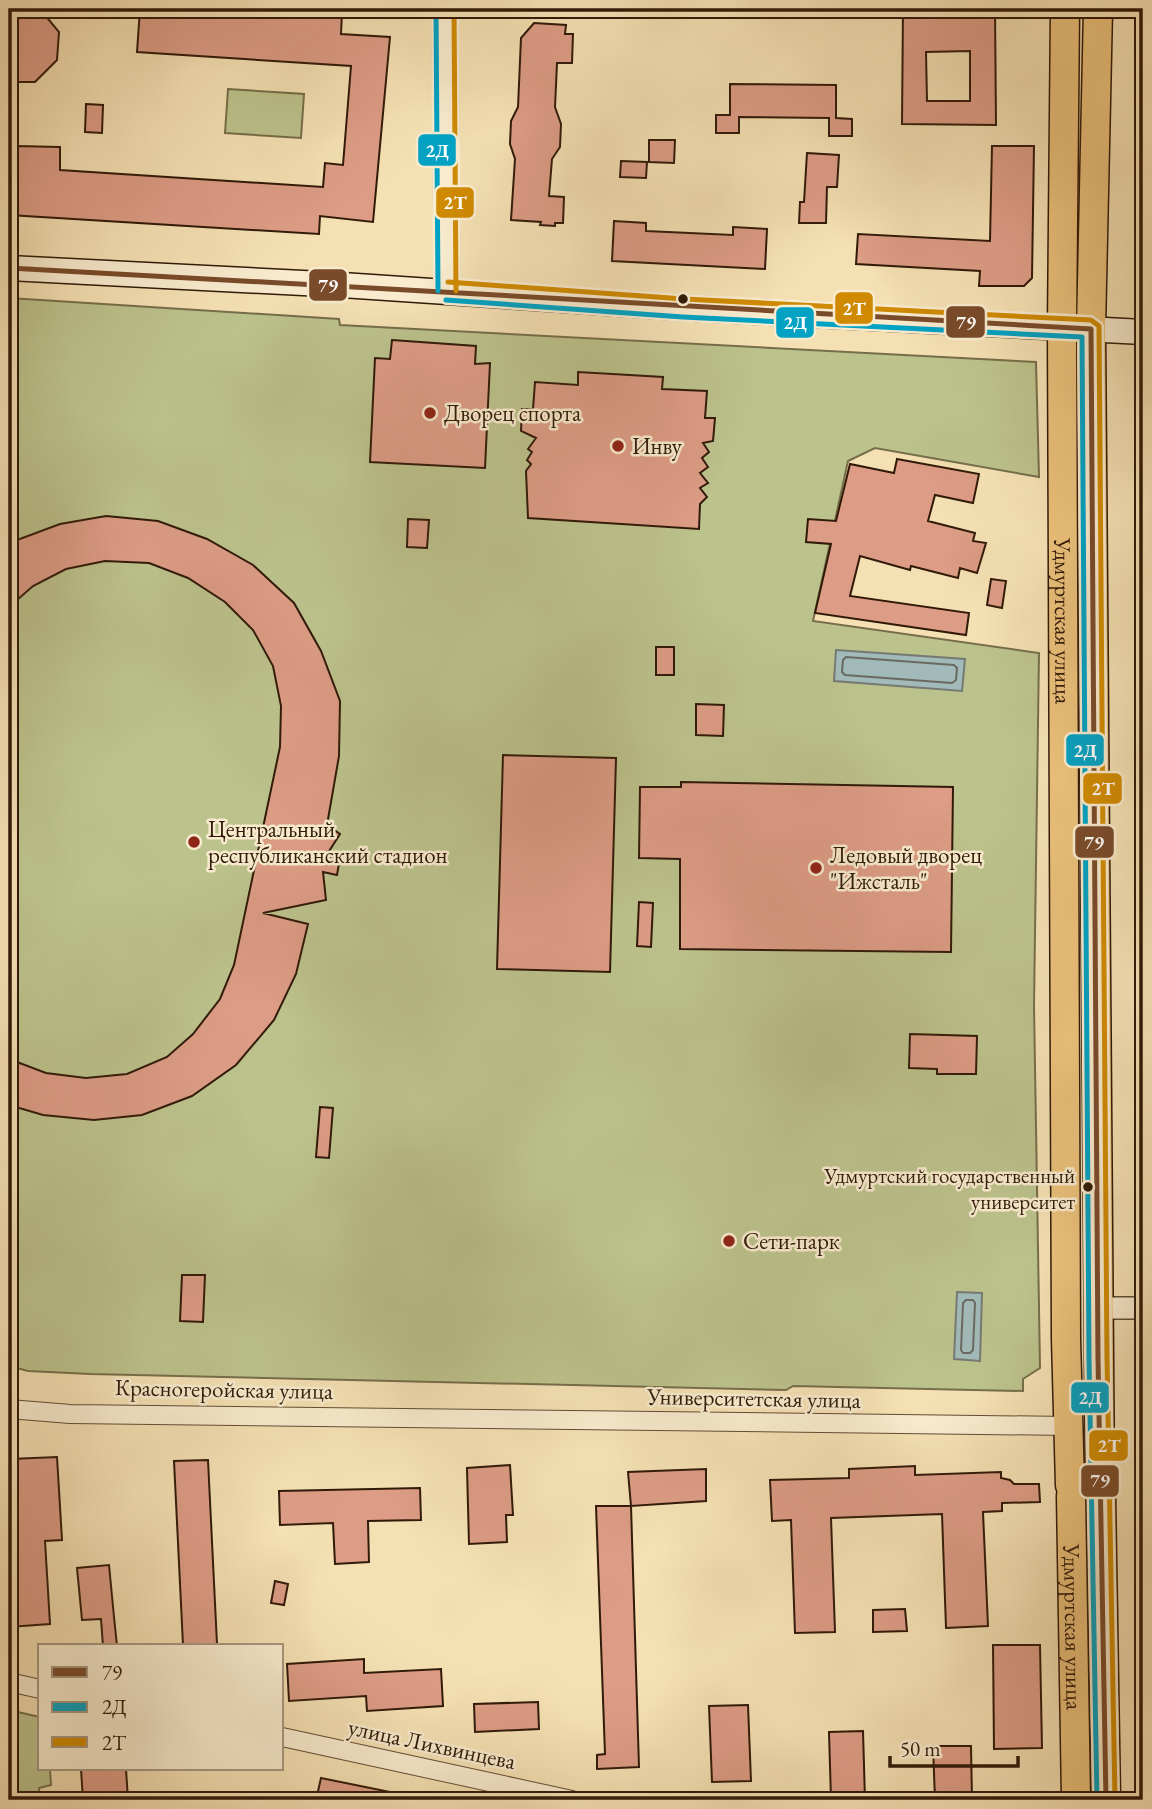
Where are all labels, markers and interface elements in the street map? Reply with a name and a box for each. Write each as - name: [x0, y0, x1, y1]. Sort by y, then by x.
- line badge: 2Д: [417, 133, 457, 167]
- text: 2Д: [425, 138, 449, 163]
- line badge: 2Т: [435, 186, 475, 219]
- text: 2Т: [443, 190, 467, 215]
- line badge: 79: [308, 268, 348, 302]
- text: 79: [318, 273, 338, 298]
- line badge: 2Т: [834, 291, 874, 325]
- unlabelled marker: [676, 292, 690, 306]
- text: 2Т: [842, 296, 866, 321]
- line badge: 79: [945, 305, 986, 339]
- line badge: 2Д: [775, 306, 815, 339]
- text: 2Д: [783, 310, 807, 335]
- text: 79: [956, 310, 976, 335]
- place label: Дворец спорта: [444, 398, 582, 428]
- marker: Дворец спорта: [422, 405, 438, 421]
- place label: Инву: [632, 431, 683, 461]
- marker: Инву: [610, 438, 626, 454]
- street label: Удмуртская улица: [1048, 537, 1078, 705]
- line badge: 2Д: [1065, 733, 1105, 767]
- text: 2Д: [1073, 738, 1097, 763]
- line badge: 2Т: [1082, 772, 1123, 805]
- text: 2Т: [1091, 776, 1115, 801]
- place label: Центральный республиканский стадион: [208, 814, 448, 870]
- line badge: 79: [1074, 825, 1115, 859]
- text: 79: [1084, 830, 1104, 855]
- marker: Центральный республиканский стадион: [186, 834, 202, 850]
- place label: Ледовый дворец "Ижсталь": [830, 840, 982, 896]
- marker: Ледовый дворец "Ижсталь": [808, 860, 824, 876]
- place label: Удмуртский государственный университет: [823, 1162, 1075, 1215]
- marker: Удмуртский государственный университет: [1081, 1180, 1095, 1194]
- place label: Сети-парк: [743, 1226, 840, 1256]
- marker: Сети-парк: [721, 1233, 737, 1249]
- street label: Красногеройская улица: [115, 1372, 334, 1406]
- street label: Университетская улица: [646, 1381, 862, 1415]
- line badge: 2Д: [1070, 1381, 1110, 1414]
- text: 2Д: [1078, 1385, 1102, 1410]
- line badge: 2Т: [1088, 1429, 1129, 1462]
- text: 2Т: [1097, 1433, 1121, 1458]
- line badge: 79: [1080, 1464, 1120, 1498]
- text: 79: [1090, 1468, 1110, 1493]
- street label: Удмуртская улица: [1057, 1543, 1090, 1711]
- legend: [38, 1644, 284, 1770]
- text: 79: [102, 1659, 122, 1686]
- text: 2Д: [102, 1693, 127, 1720]
- street label: улица Лихвинцева: [346, 1712, 519, 1777]
- scale bar: [890, 1725, 1017, 1769]
- text: 2Т: [102, 1729, 127, 1756]
- text: 50 m: [900, 1735, 941, 1762]

